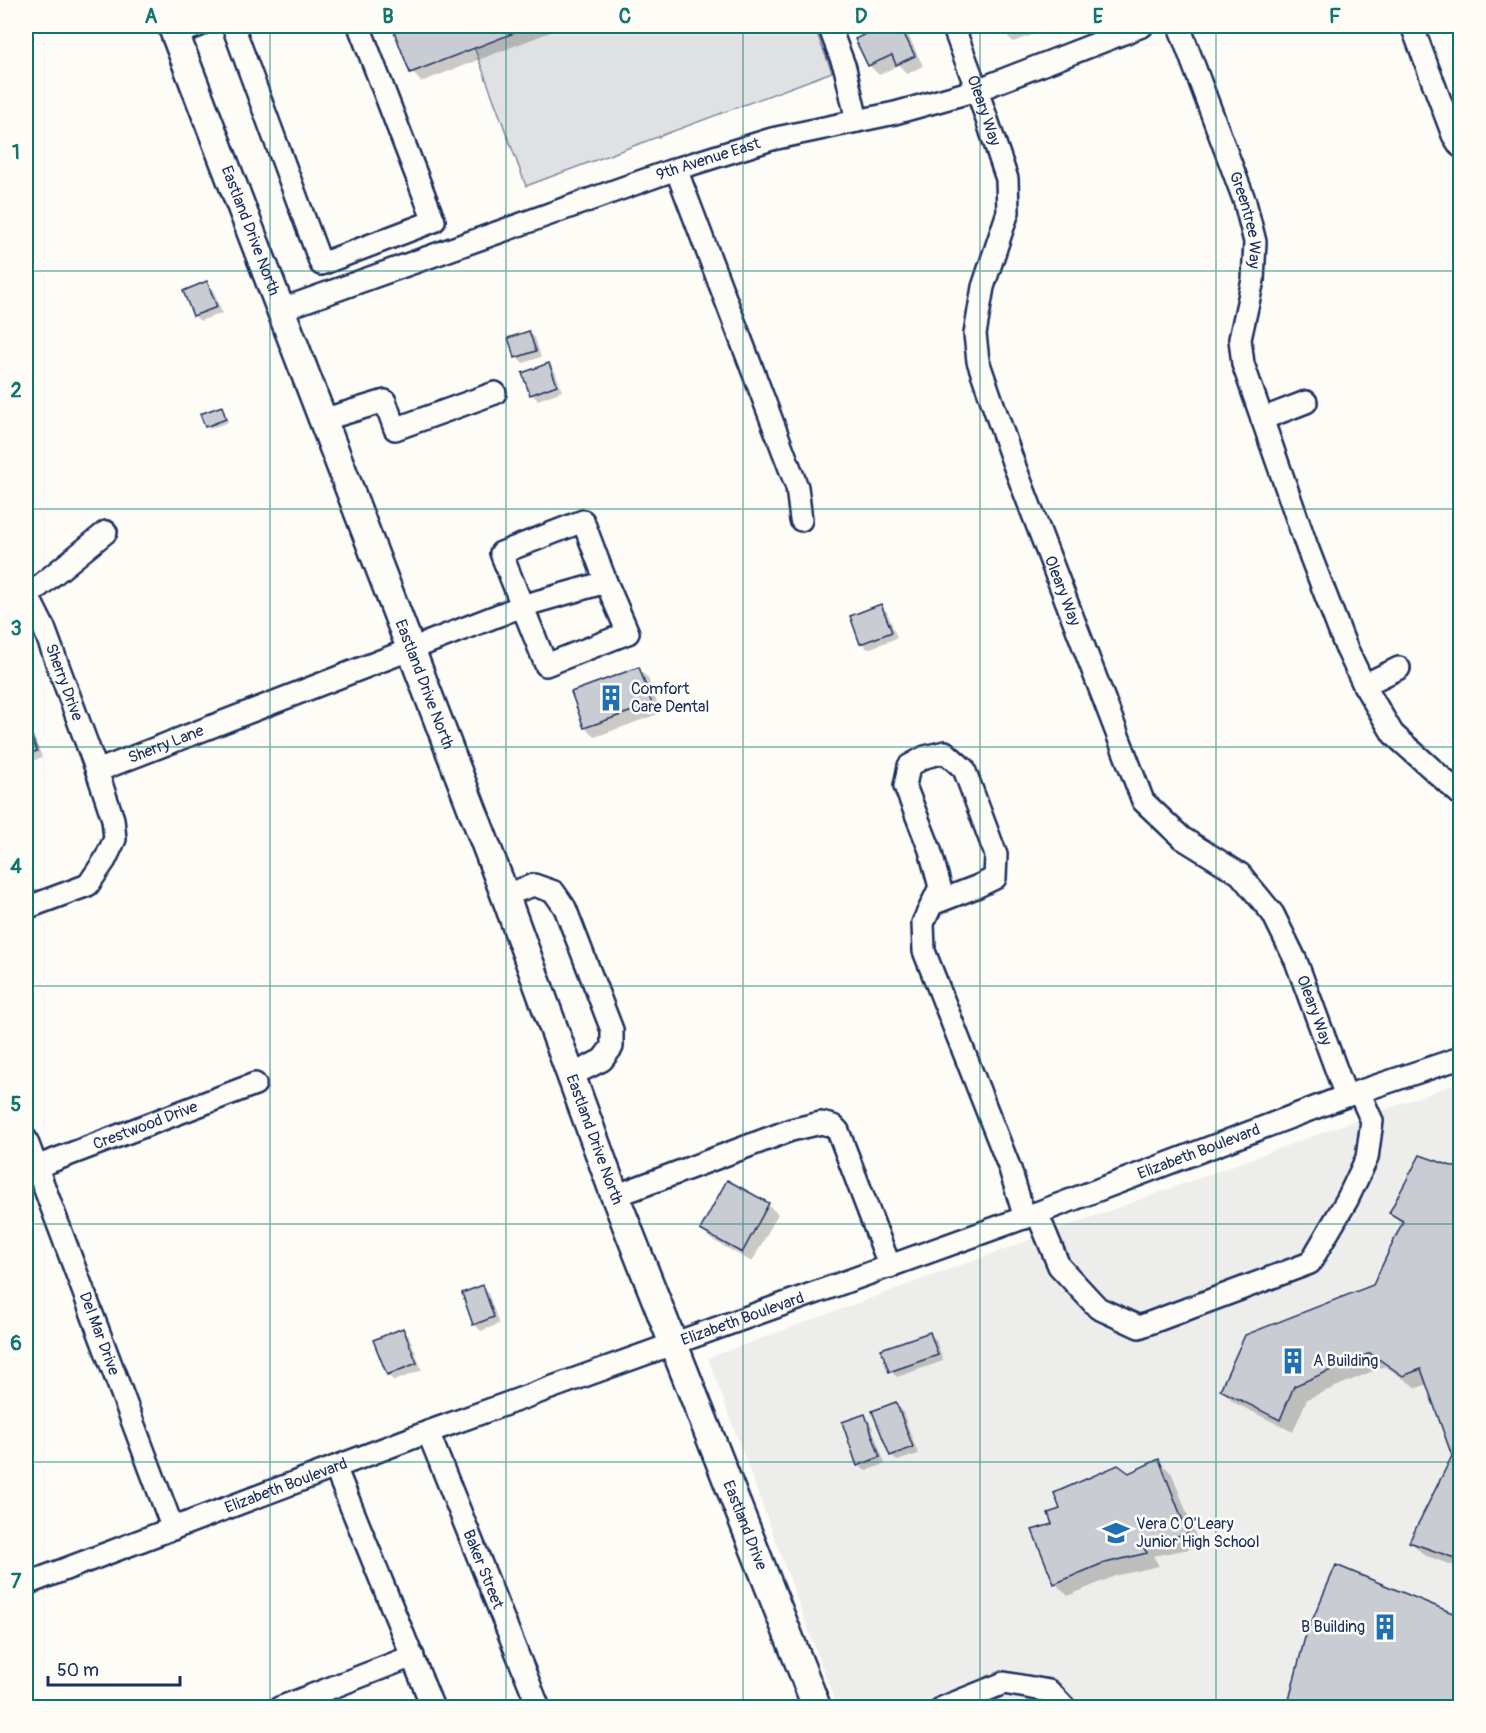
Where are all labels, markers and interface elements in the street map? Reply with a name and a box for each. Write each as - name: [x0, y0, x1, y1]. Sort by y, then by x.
- text: A: [145, 4, 158, 29]
- text: B: [382, 4, 394, 29]
- text: C: [619, 4, 631, 29]
- text: D: [855, 4, 868, 29]
- text: E: [1093, 4, 1104, 29]
- text: F: [1329, 4, 1341, 29]
- street label: Oleary Way: [962, 72, 1005, 149]
- street label: 9th Avenue East: [654, 133, 763, 185]
- text: 1: [12, 140, 20, 165]
- street label: Eastland Drive North: [216, 163, 284, 298]
- street label: Greentree Way: [1225, 169, 1265, 269]
- text: 2: [10, 378, 22, 403]
- street label: Oleary Way: [1040, 553, 1085, 629]
- text: 3: [10, 616, 22, 641]
- street label: Eastland Drive North: [390, 617, 458, 752]
- street label: Sherry Drive: [41, 641, 88, 724]
- place label: Comfort Care Dental: [631, 679, 709, 717]
- building icon: Comfort Care Dental: [596, 683, 626, 713]
- street label: Sherry Lane: [125, 720, 207, 768]
- text: 4: [10, 854, 22, 879]
- street label: Oleary Way: [1292, 973, 1336, 1048]
- street label: Eastland Drive North: [561, 1072, 627, 1208]
- text: 5: [11, 1092, 22, 1117]
- street label: Crestwood Drive: [90, 1097, 201, 1154]
- street label: Elizabeth Boulevard: [1135, 1119, 1263, 1184]
- street label: Elizabeth Boulevard: [678, 1288, 807, 1350]
- street label: Del Mar Drive: [75, 1289, 124, 1378]
- text: 6: [10, 1331, 22, 1356]
- building icon: A Building: [1278, 1346, 1308, 1376]
- place label: A Building: [1313, 1351, 1378, 1371]
- street label: Elizabeth Boulevard: [222, 1453, 350, 1518]
- street label: Eastland Drive: [718, 1477, 772, 1573]
- place label: Vera C O'Leary Junior High School: [1136, 1514, 1260, 1552]
- school or university icon: Vera C O'Leary Junior High School: [1101, 1518, 1131, 1548]
- street label: Baker Street: [458, 1527, 508, 1612]
- text: 7: [11, 1569, 22, 1594]
- building icon: B Building: [1370, 1612, 1400, 1642]
- place label: B Building: [1301, 1617, 1365, 1637]
- scale bar: [48, 1649, 180, 1687]
- text: 50 m: [57, 1659, 99, 1682]

